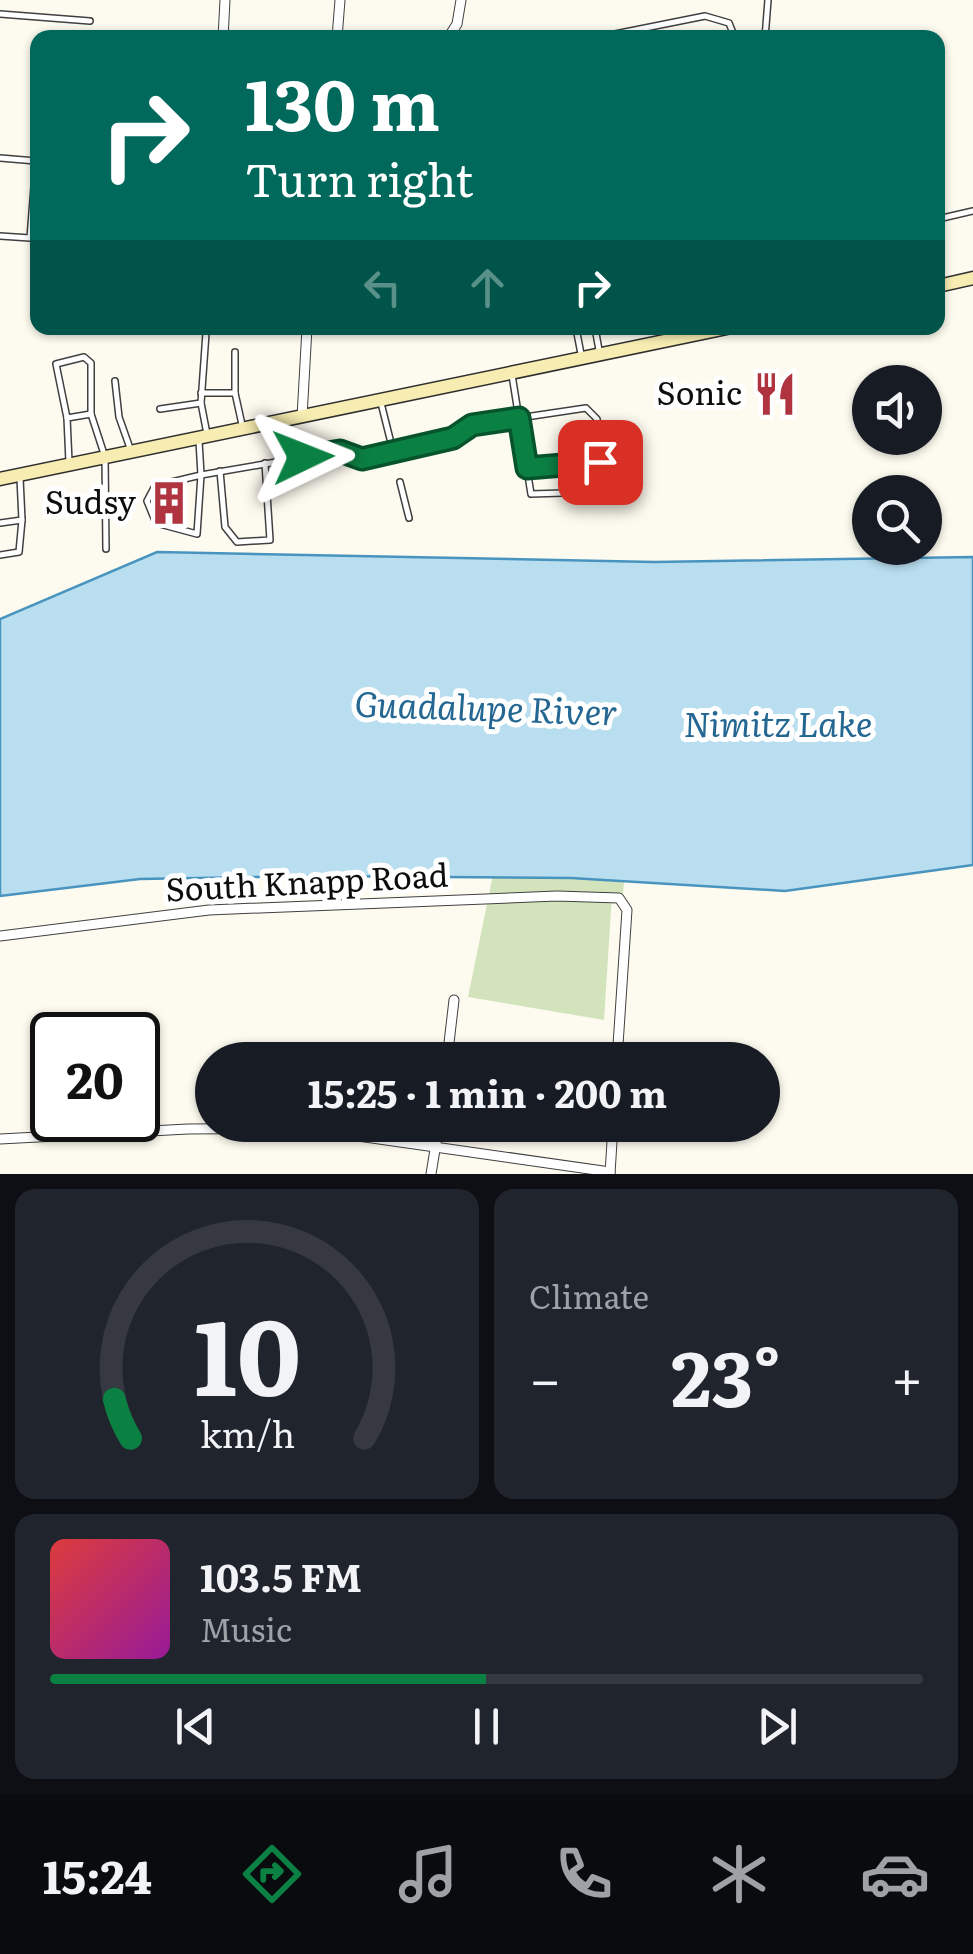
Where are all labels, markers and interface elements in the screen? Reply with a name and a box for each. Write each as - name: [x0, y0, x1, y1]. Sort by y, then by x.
- text: 130 m: [245, 49, 440, 153]
- icon: right: [80, 70, 210, 200]
- text: Turn right: [245, 144, 473, 211]
- icon: left: [355, 260, 410, 315]
- icon: ahead: [460, 260, 515, 315]
- icon: right: [565, 260, 620, 315]
- map controls: [852, 365, 942, 565]
- button: sound: [852, 365, 942, 455]
- place label: Sonic: [657, 367, 742, 415]
- restaurant icon: Sonic: [751, 370, 799, 418]
- position arrow: [251, 405, 355, 509]
- pin: [558, 420, 643, 505]
- icon: arrive: [573, 435, 628, 490]
- button: search: [852, 475, 942, 565]
- place label: Sudsy: [45, 476, 137, 524]
- building icon: Sudsy: [145, 479, 193, 527]
- water label: Guadalupe River: [354, 675, 619, 737]
- water label: Nimitz Lake: [683, 696, 873, 748]
- street label: South Knapp Road: [164, 849, 449, 911]
- speed limit sign: 20: [30, 1012, 160, 1142]
- text: 15:25 · 1 min · 200 m: [308, 1063, 667, 1120]
- text: Climate: [529, 1271, 649, 1319]
- text: 10: [193, 1274, 301, 1428]
- text: 23°: [671, 1319, 781, 1430]
- text: −: [529, 1335, 561, 1417]
- text: +: [891, 1335, 923, 1417]
- text: km/h: [199, 1406, 295, 1459]
- text: 103.5 FM: [200, 1547, 362, 1604]
- text: Music: [200, 1604, 292, 1652]
- icon: previous: [168, 1699, 223, 1754]
- icon: pause: [459, 1699, 514, 1754]
- icon: next: [750, 1699, 805, 1754]
- icon: directions: [237, 1839, 307, 1909]
- icon: music: [393, 1839, 463, 1909]
- icon: phone: [549, 1839, 619, 1909]
- icon: climate: [704, 1839, 774, 1909]
- icon: car: [860, 1839, 930, 1909]
- text: 15:24: [43, 1841, 152, 1908]

